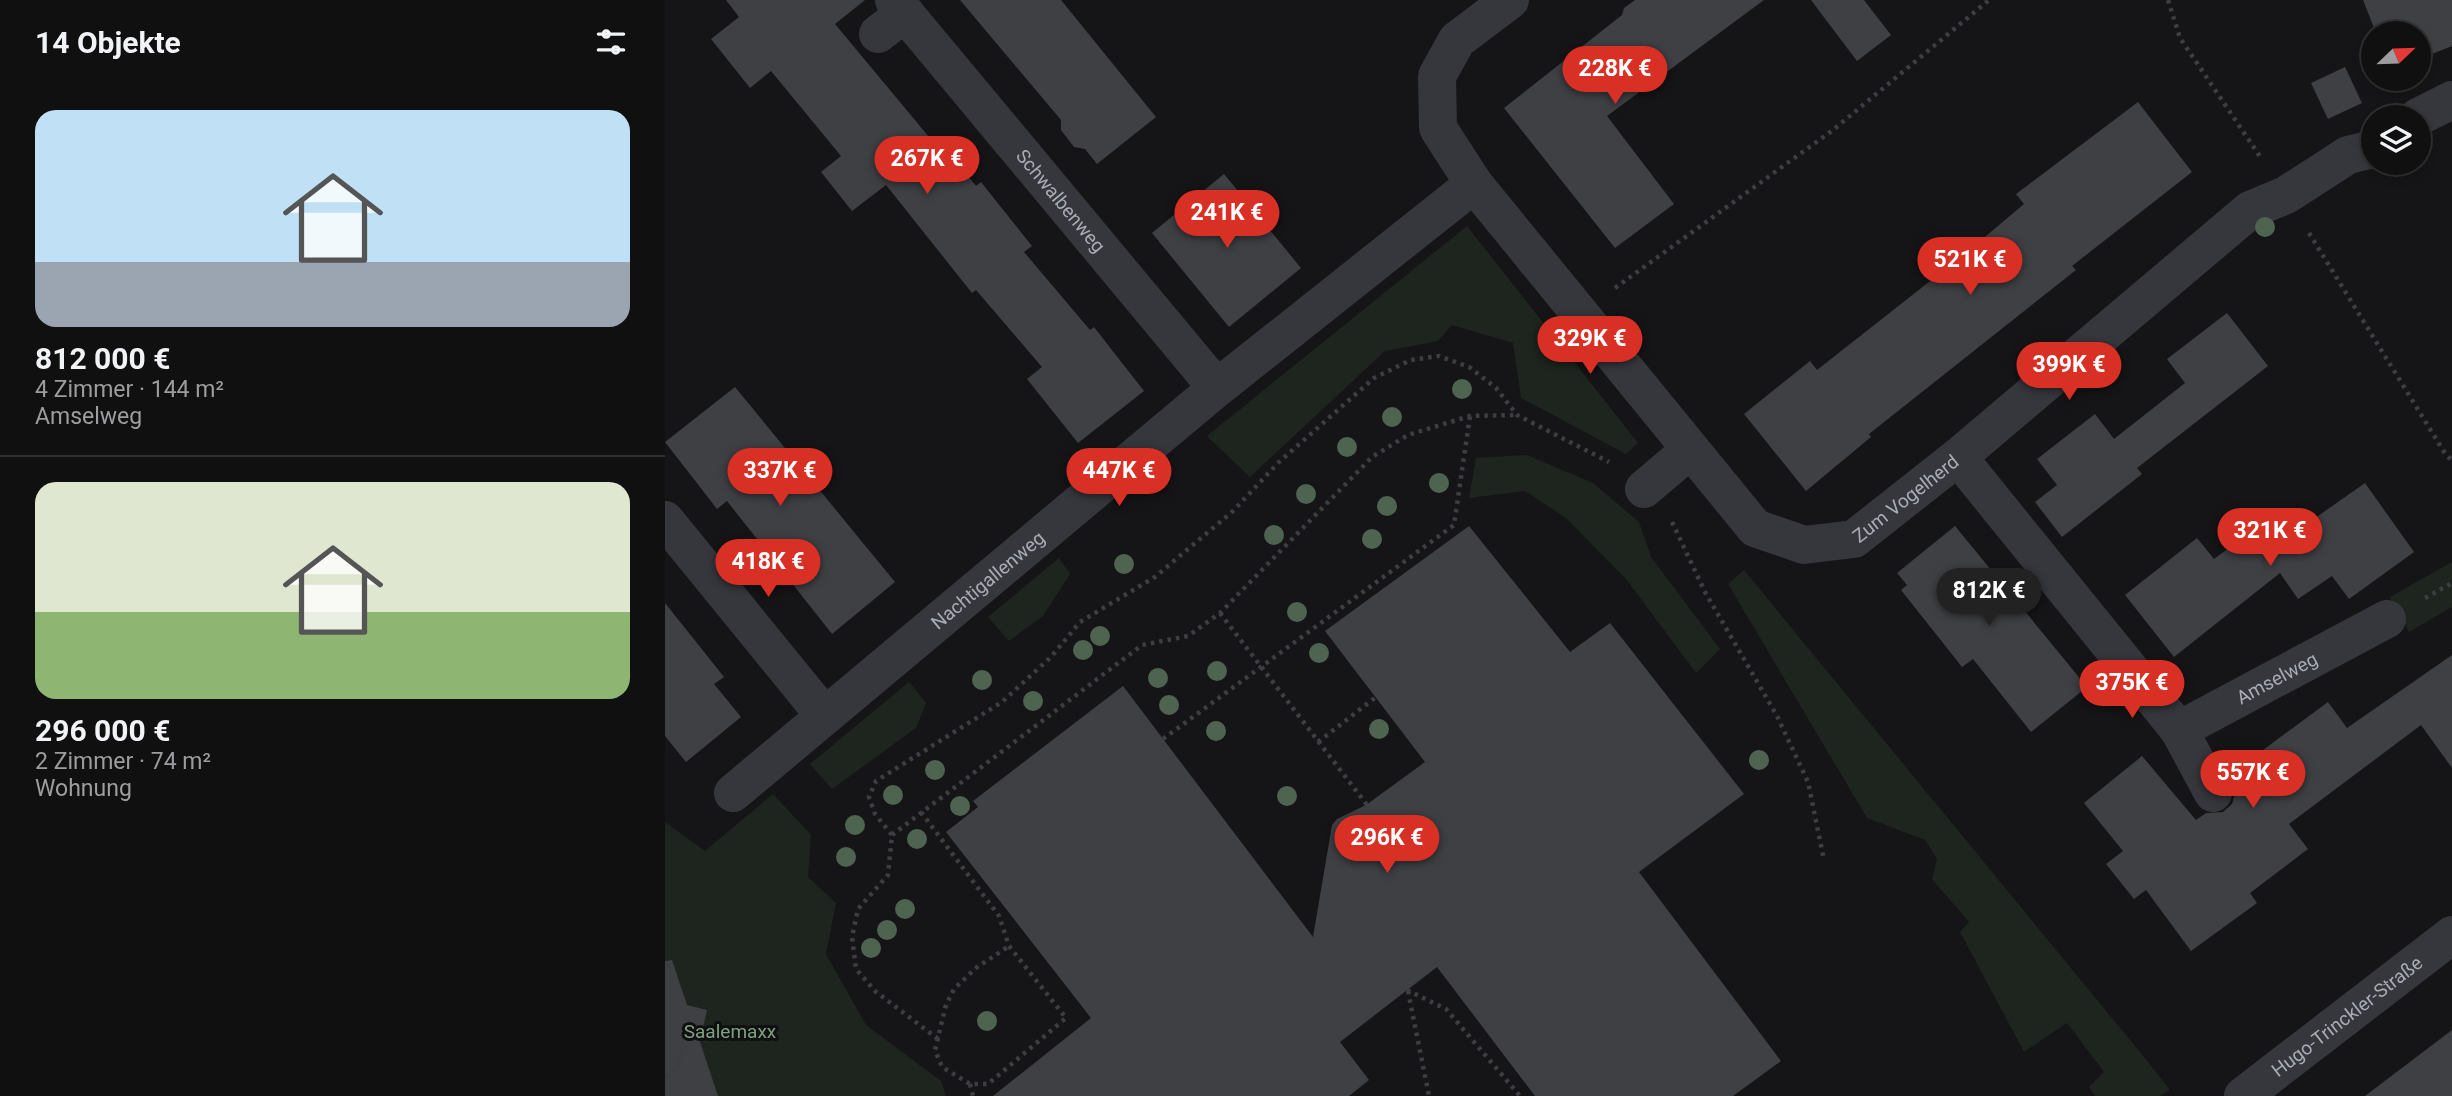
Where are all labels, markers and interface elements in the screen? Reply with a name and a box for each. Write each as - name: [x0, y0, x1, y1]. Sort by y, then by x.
- north arrow: [2361, 21, 2431, 91]
- map controls: [2361, 21, 2431, 175]
- icon: filters: [592, 23, 630, 61]
- text: 14 Objekte: [35, 25, 181, 60]
- pin: 228K €: [1558, 46, 1672, 106]
- text: 228K €: [1578, 55, 1652, 82]
- button: layers: [2361, 105, 2431, 175]
- pin: 267K €: [870, 136, 984, 196]
- street label: Schwalbenweg: [1011, 144, 1111, 257]
- text: 267K €: [890, 145, 964, 172]
- icon: home: [270, 155, 396, 281]
- pin: 241K €: [1170, 190, 1284, 250]
- text: 241K €: [1190, 199, 1264, 226]
- pin: 521K €: [1913, 238, 2027, 297]
- text: 521K €: [1933, 246, 2007, 273]
- pin: 329K €: [1533, 316, 1647, 376]
- text: 329K €: [1553, 325, 1627, 352]
- text: 812 000 €: [35, 341, 170, 376]
- pin: 399K €: [2012, 342, 2126, 402]
- text: 399K €: [2032, 351, 2106, 378]
- text: 4 Zimmer · 144 m²: [35, 376, 224, 403]
- text: Amselweg: [35, 403, 142, 430]
- pin: 337K €: [723, 448, 837, 508]
- pin: 447K €: [1062, 448, 1176, 508]
- street label: Zum Vogelherd: [1848, 450, 1963, 547]
- text: 337K €: [743, 457, 817, 484]
- text: 447K €: [1082, 457, 1156, 484]
- pin: 321K €: [2213, 508, 2327, 568]
- text: 321K €: [2233, 517, 2307, 544]
- street label: Nachtigallenweg: [926, 526, 1049, 634]
- icon: home: [270, 527, 396, 653]
- pin: 418K €: [711, 540, 825, 599]
- text: 418K €: [731, 548, 805, 575]
- pin: 812K €: [1932, 568, 2046, 628]
- text: 812K €: [1952, 577, 2026, 604]
- street label: Amselweg: [2232, 647, 2321, 709]
- pin: 375K €: [2075, 660, 2189, 720]
- text: 375K €: [2095, 669, 2169, 696]
- text: 296 000 €: [35, 713, 170, 748]
- text: 2 Zimmer · 74 m²: [35, 748, 211, 775]
- pin: 557K €: [2196, 750, 2310, 810]
- text: 557K €: [2216, 759, 2290, 786]
- text: Wohnung: [35, 775, 132, 802]
- pin: 296K €: [1330, 816, 1444, 875]
- text: 296K €: [1350, 824, 1424, 851]
- street label: Hugo-Trinckler-Straße: [2267, 951, 2427, 1081]
- park label: Saalemaxx: [684, 1020, 777, 1043]

